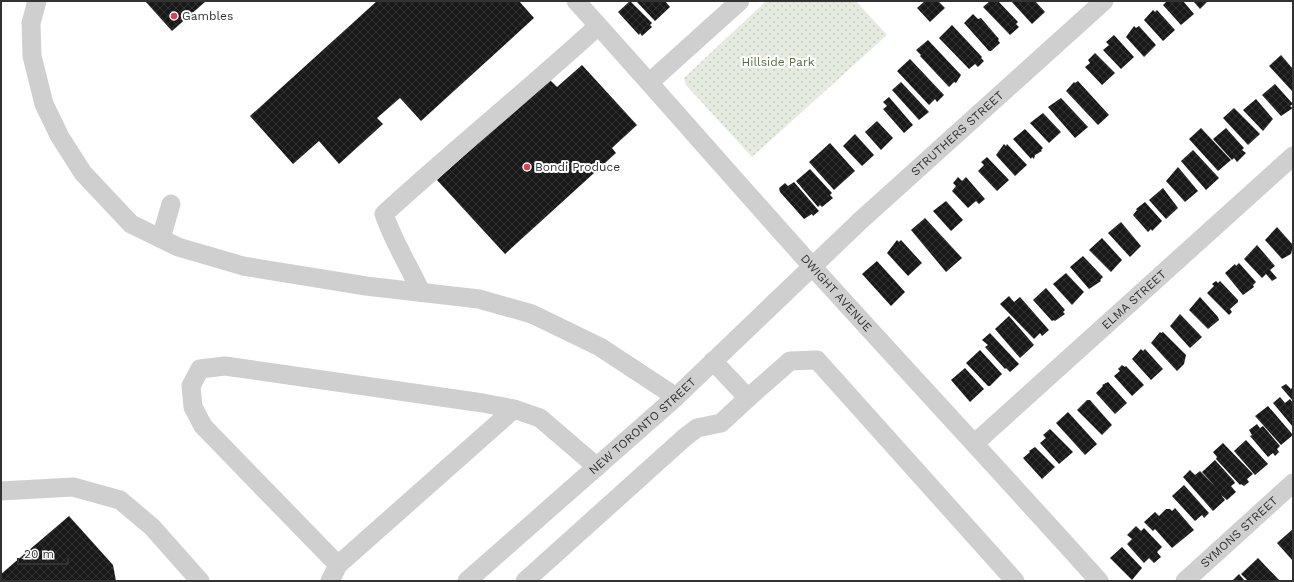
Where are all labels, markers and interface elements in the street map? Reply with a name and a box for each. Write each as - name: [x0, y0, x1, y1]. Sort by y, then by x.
- place label: Gambles: [182, 9, 233, 23]
- marker: Gambles: [169, 11, 179, 21]
- park label: Hillside Park: [741, 55, 815, 69]
- street label: STRUTHERS STREET: [908, 88, 1006, 179]
- place label: Bondi Produce: [535, 160, 620, 174]
- marker: Bondi Produce: [522, 162, 532, 172]
- street label: DWIGHT AVENUE: [798, 251, 875, 335]
- street label: ELMA STREET: [1099, 267, 1169, 332]
- street label: NEW TORONTO STREET: [586, 375, 699, 477]
- street label: SYMONS STREET: [1198, 493, 1280, 570]
- scale bar: [18, 540, 68, 566]
- text: 20 m: [24, 547, 54, 561]

